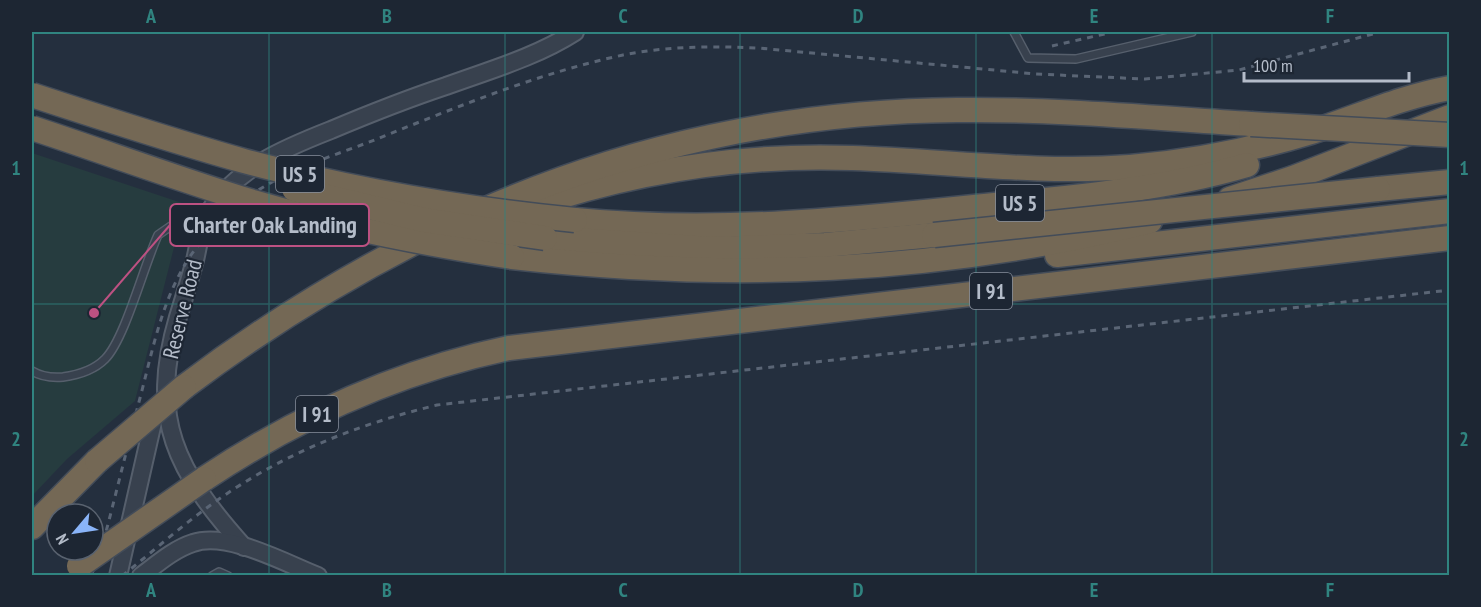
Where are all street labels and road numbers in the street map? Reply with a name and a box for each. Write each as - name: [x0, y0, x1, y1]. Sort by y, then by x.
- road number: US 5: [276, 156, 324, 192]
- road number: US 5: [996, 185, 1044, 221]
- street label: Reserve Road: [156, 257, 208, 361]
- road number: I 91: [970, 273, 1012, 309]
- road number: I 91: [296, 396, 338, 432]

